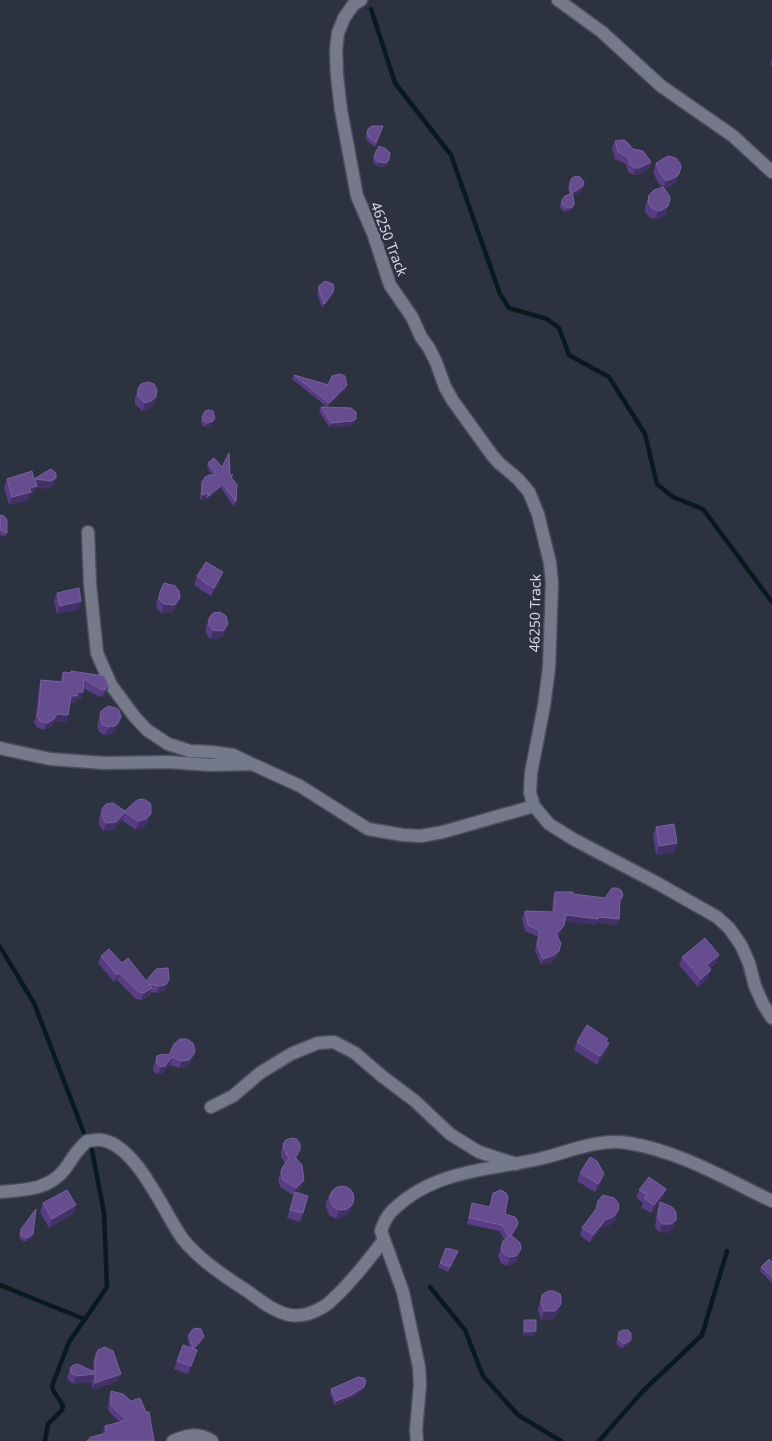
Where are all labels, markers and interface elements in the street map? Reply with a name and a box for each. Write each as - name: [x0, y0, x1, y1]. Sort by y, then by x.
- street label: 46250 Track: [367, 199, 413, 279]
- street label: 46250 Track: [524, 573, 545, 652]

